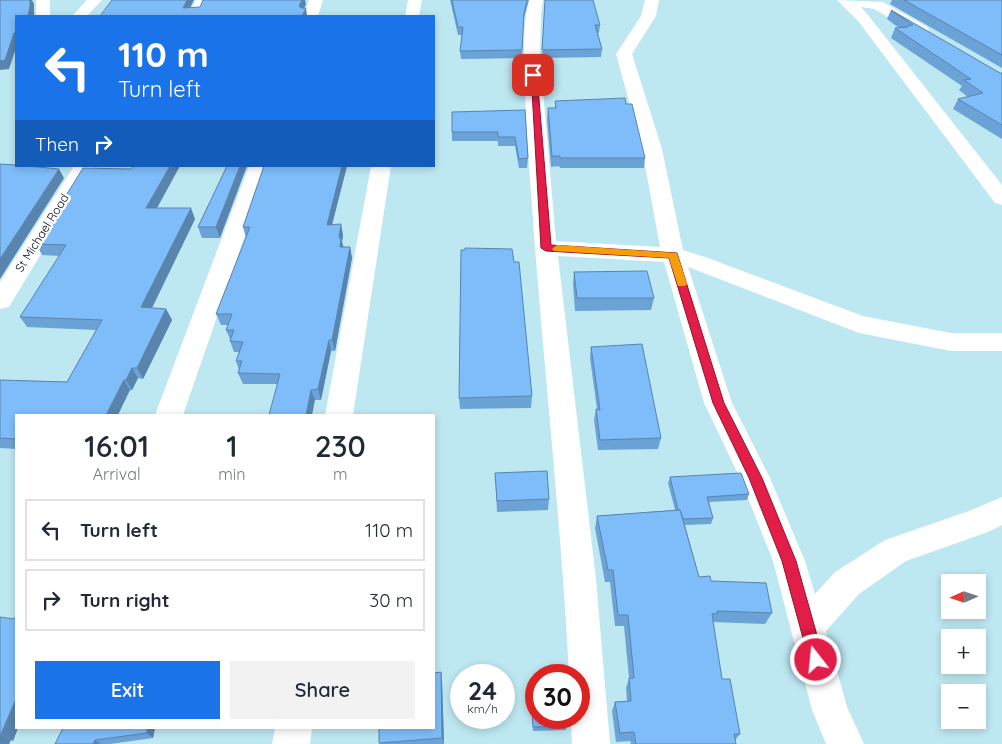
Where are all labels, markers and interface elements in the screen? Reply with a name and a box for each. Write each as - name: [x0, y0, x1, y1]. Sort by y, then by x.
- text: 110 m: [118, 32, 209, 76]
- icon: left: [35, 35, 100, 100]
- pin: [512, 54, 554, 96]
- icon: arrive: [519, 61, 547, 89]
- text: Turn left: [118, 75, 201, 103]
- icon: right: [89, 130, 117, 158]
- text: Then: [35, 132, 79, 156]
- street label: St Michael Road: [12, 191, 72, 275]
- text: 16:01: [84, 427, 149, 465]
- text: 1: [226, 427, 238, 465]
- text: 230: [315, 427, 366, 465]
- text: Arrival: [93, 464, 141, 484]
- text: min: [218, 464, 246, 484]
- text: m: [333, 464, 348, 484]
- icon: left: [37, 516, 65, 544]
- text: Turn left: [80, 518, 158, 542]
- text: 110 m: [365, 518, 413, 542]
- north arrow: [941, 574, 986, 619]
- map controls: [941, 574, 986, 729]
- icon: right: [37, 586, 65, 614]
- text: Turn right: [80, 588, 169, 612]
- text: 30 m: [369, 588, 413, 612]
- button: +: [941, 629, 986, 674]
- position arrow: [789, 633, 841, 685]
- button: Exit: [35, 661, 220, 719]
- button: Share: [230, 661, 415, 719]
- speed limit sign: 30: [525, 664, 590, 729]
- text: 24: [468, 675, 497, 706]
- button: −: [941, 684, 986, 729]
- text: km/h: [467, 701, 498, 716]

